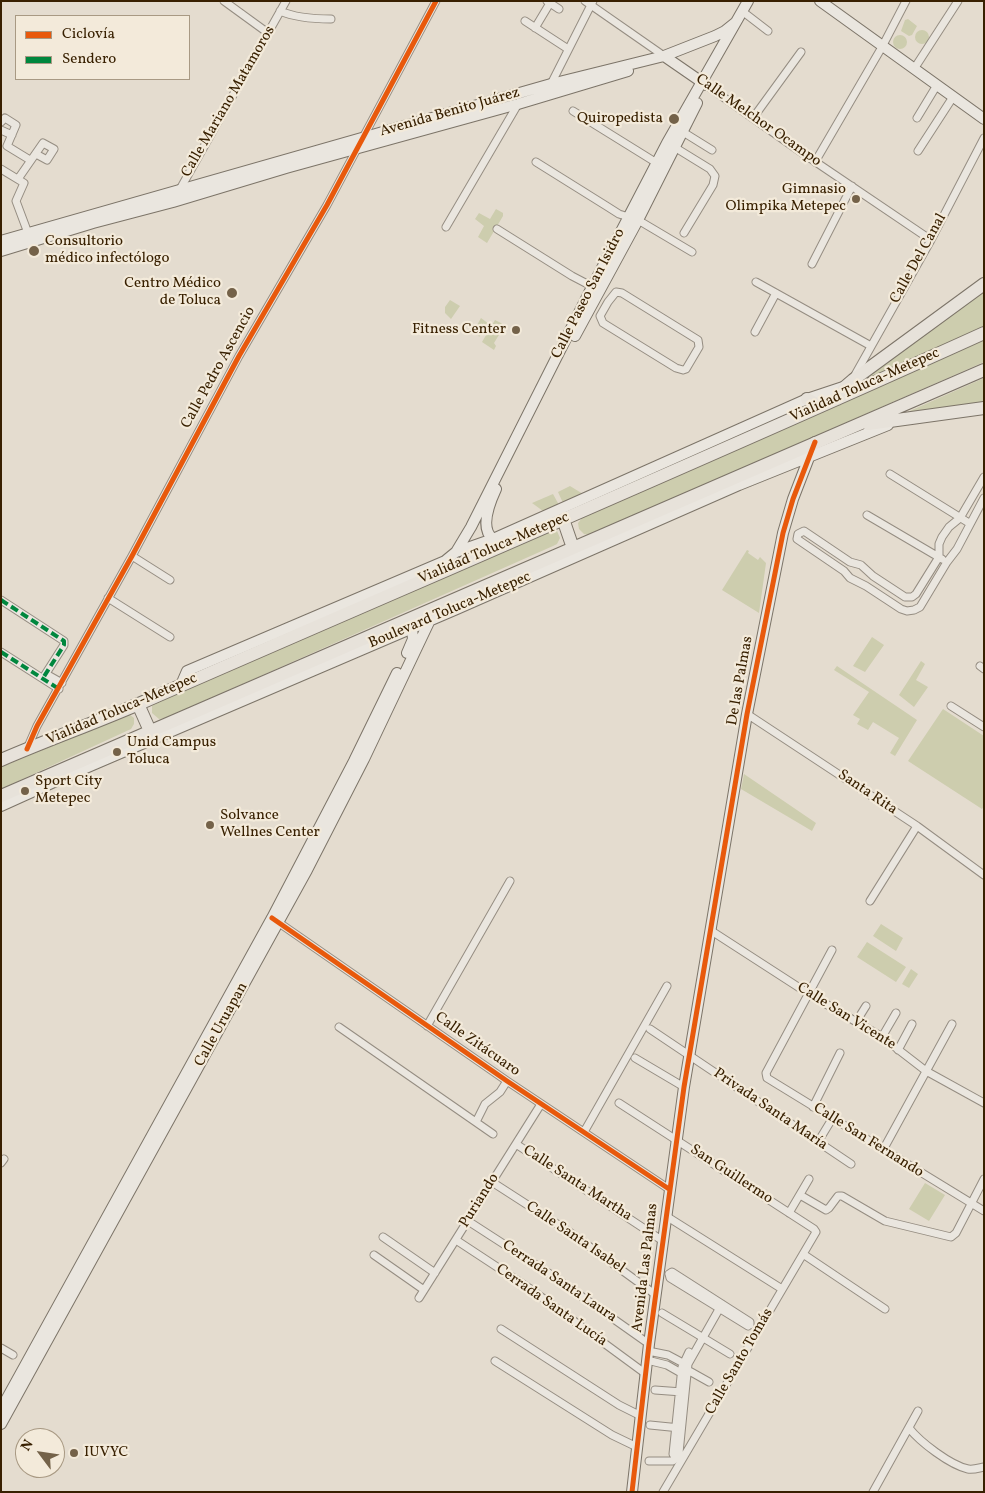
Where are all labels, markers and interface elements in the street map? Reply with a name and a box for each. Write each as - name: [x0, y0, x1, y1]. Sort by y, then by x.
- legend: [15, 15, 190, 80]
- street label: Calle Mariano Matamoros: [178, 23, 280, 181]
- text: Ciclovía: [62, 24, 115, 45]
- text: Sendero: [62, 49, 116, 70]
- street label: Calle Melchor Ocampo: [692, 71, 824, 171]
- street label: Avenida Benito Juárez: [378, 84, 522, 142]
- place label: Quiropedista: [577, 110, 663, 128]
- marker: Quiropedista: [667, 112, 681, 126]
- place label: Gimnasio Olimpika Metepec: [726, 181, 846, 216]
- marker: Gimnasio Olimpika Metepec: [850, 193, 862, 205]
- street label: Calle Del Canal: [887, 211, 951, 307]
- street label: Calle Paseo San Isidro: [548, 226, 630, 362]
- place label: Consultorio médico infectólogo: [45, 233, 170, 268]
- marker: Consultorio médico infectólogo: [27, 244, 41, 258]
- place label: Centro Médico de Toluca: [124, 275, 221, 310]
- marker: Centro Médico de Toluca: [225, 286, 239, 300]
- street label: Calle Pedro Ascencio: [178, 304, 260, 432]
- place label: Fitness Center: [412, 321, 506, 339]
- marker: Fitness Center: [510, 324, 522, 336]
- street label: Vialidad Toluca-Metepec: [787, 345, 943, 427]
- street label: Vialidad Toluca-Metepec: [416, 509, 572, 589]
- street label: Boulevard Toluca-Metepec: [366, 569, 534, 653]
- street label: De las Palmas: [724, 635, 758, 727]
- street label: Vialidad Toluca-Metepec: [44, 670, 200, 750]
- place label: Unid Campus Toluca: [127, 734, 216, 769]
- marker: Unid Campus Toluca: [111, 746, 123, 758]
- street label: Santa Rita: [834, 767, 900, 819]
- place label: Sport City Metepec: [35, 773, 102, 808]
- marker: Sport City Metepec: [19, 785, 31, 797]
- place label: Solvance Wellnes Center: [220, 807, 320, 842]
- marker: Solvance Wellnes Center: [204, 819, 216, 831]
- street label: Calle San Vicente: [793, 979, 899, 1055]
- street label: Calle Uruapan: [191, 980, 253, 1070]
- street label: Calle Zitácuaro: [431, 1009, 523, 1081]
- street label: Privada Santa María: [709, 1065, 831, 1155]
- street label: Calle San Fernando: [809, 1100, 927, 1182]
- street label: Calle Santa Martha: [519, 1142, 635, 1226]
- street label: San Guillermo: [686, 1142, 776, 1208]
- street label: Puriando: [456, 1170, 504, 1232]
- street label: Calle Santa Isabel: [522, 1198, 628, 1278]
- street label: Avenida Las Palmas: [629, 1202, 663, 1334]
- street label: Cerrada Santa Laura: [498, 1237, 620, 1327]
- street label: Cerrada Santa Lucía: [492, 1261, 610, 1351]
- street label: Calle Santo Tomás: [702, 1306, 778, 1418]
- north arrow: [15, 1428, 65, 1478]
- text: N: [17, 1436, 38, 1455]
- place label: IUVYC: [84, 1444, 128, 1462]
- marker: IUVYC: [68, 1447, 80, 1459]

